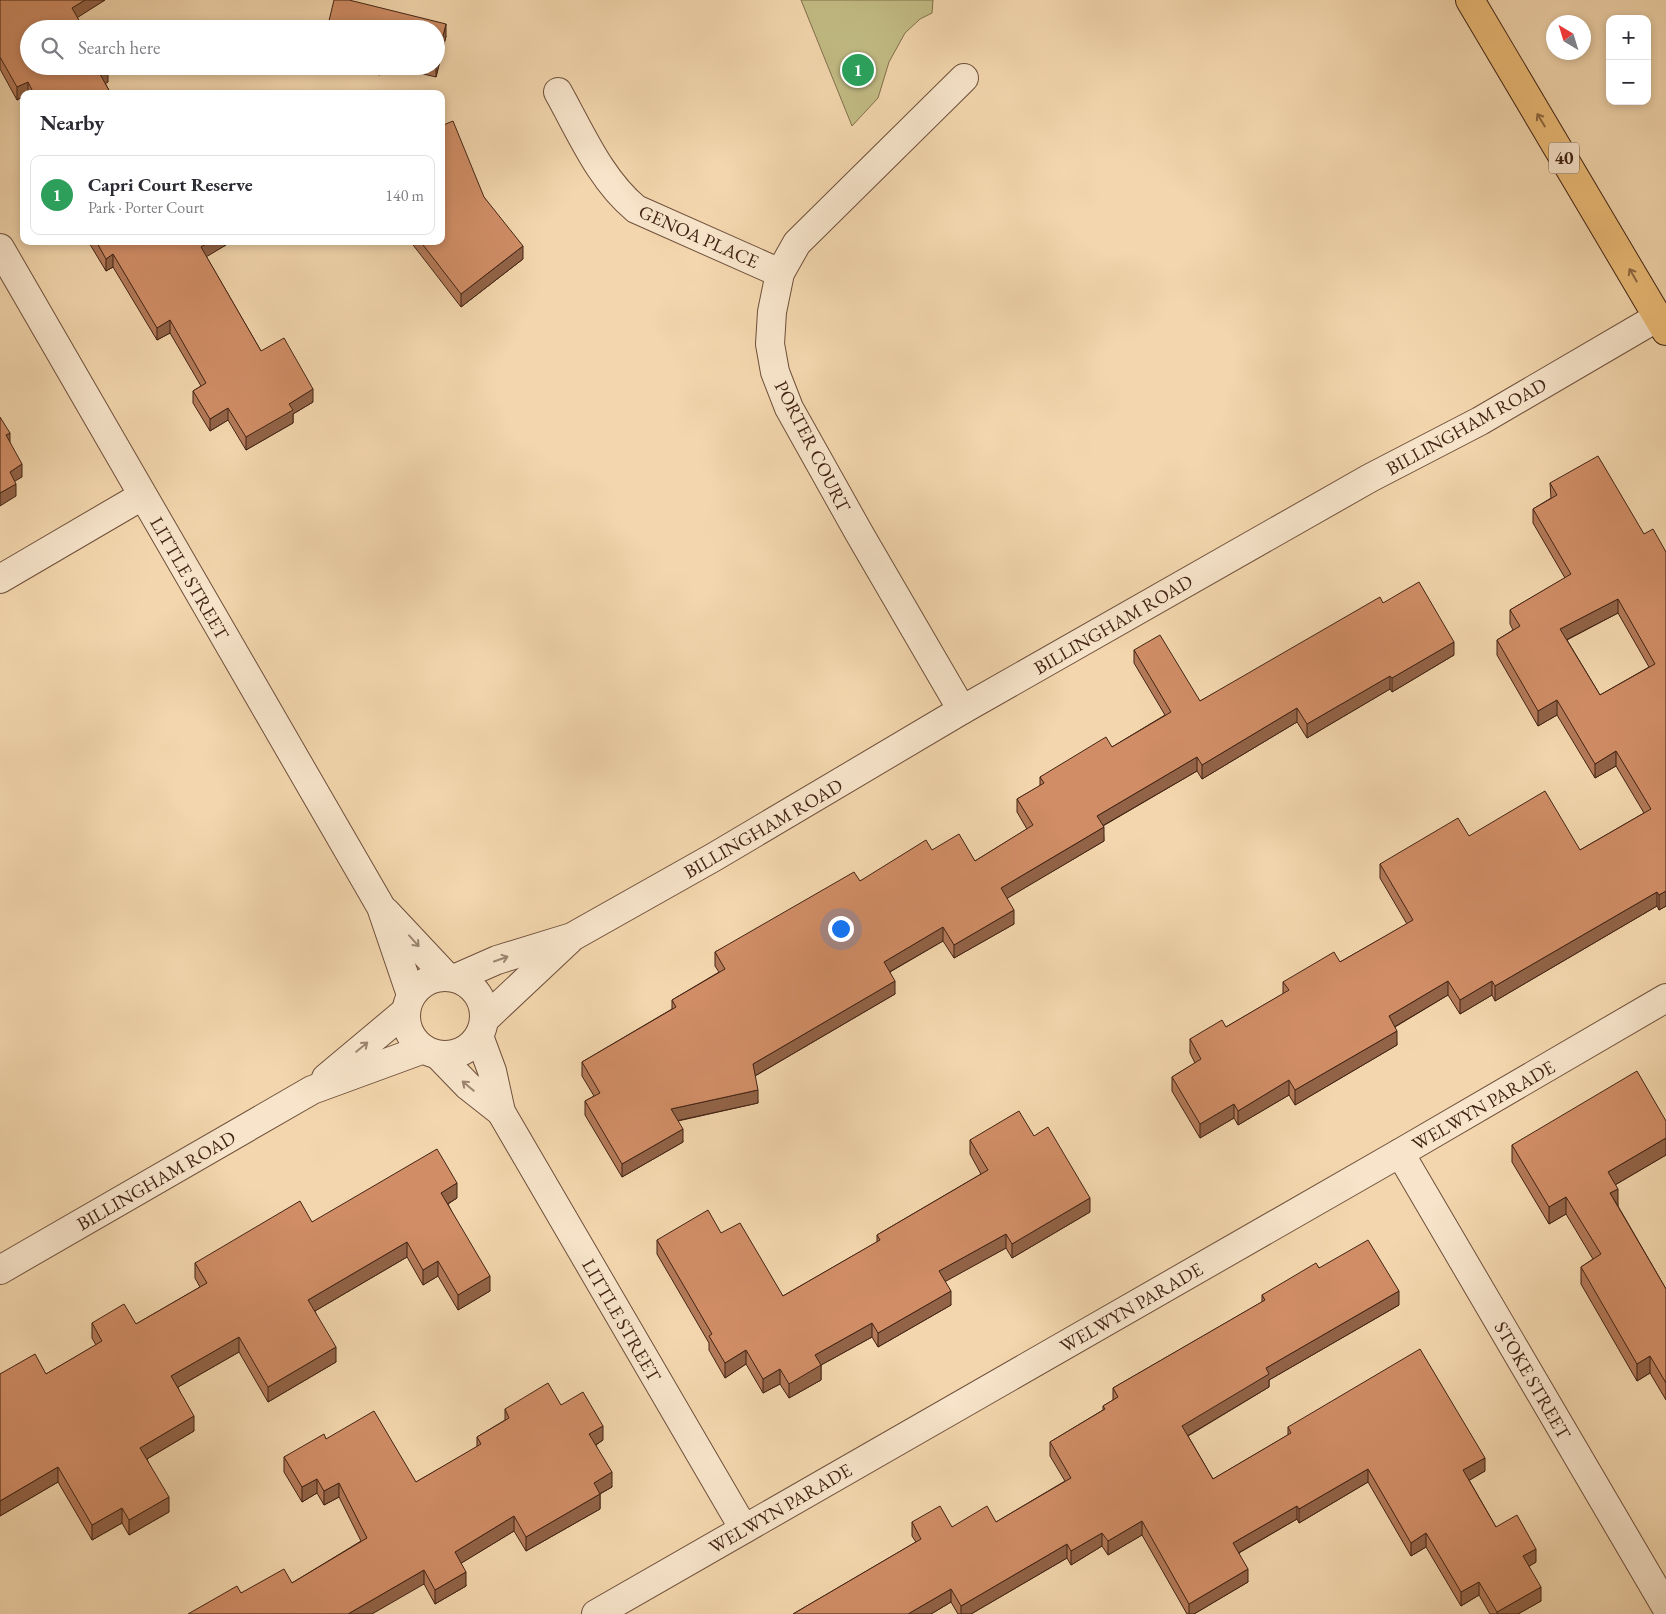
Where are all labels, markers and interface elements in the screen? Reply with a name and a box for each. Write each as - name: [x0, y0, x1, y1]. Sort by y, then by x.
- north arrow: [1546, 15, 1591, 60]
- map controls: [1606, 15, 1651, 105]
- button: +: [1606, 15, 1651, 60]
- search box: [20, 20, 445, 75]
- icon: search: [38, 34, 66, 62]
- text: Search here: [78, 35, 160, 60]
- pin: 1: [842, 51, 874, 89]
- button: −: [1606, 60, 1651, 105]
- text: Nearby: [40, 109, 104, 136]
- one-way arrow: [1536, 114, 1546, 128]
- road number: 40: [1549, 142, 1579, 174]
- text: Capri Court Reserve: [88, 172, 253, 197]
- text: 1: [53, 185, 61, 206]
- text: 140 m: [385, 185, 424, 206]
- text: Park · Porter Court: [88, 197, 204, 218]
- street label: GENOA PLACE: [635, 199, 763, 274]
- one-way arrow: [1628, 268, 1638, 283]
- street label: BILLINGHAM ROAD: [1382, 372, 1551, 481]
- street label: PORTER COURT: [769, 376, 856, 516]
- street label: LITTLE STREET: [144, 512, 235, 644]
- street label: BILLINGHAM ROAD: [1029, 569, 1197, 680]
- street label: BILLINGHAM ROAD: [679, 773, 847, 884]
- your location: [828, 916, 854, 942]
- one-way arrow: [408, 934, 420, 947]
- one-way arrow: [493, 954, 508, 963]
- one-way arrow: [355, 1042, 368, 1053]
- street label: WELWYN PARADE: [1407, 1054, 1559, 1156]
- one-way arrow: [461, 1080, 474, 1091]
- street label: BILLINGHAM ROAD: [72, 1125, 240, 1236]
- street label: LITTLE STREET: [576, 1254, 667, 1386]
- street label: WELWYN PARADE: [1055, 1256, 1207, 1358]
- street label: STOKE STREET: [1489, 1317, 1577, 1444]
- street label: WELWYN PARADE: [704, 1457, 856, 1559]

